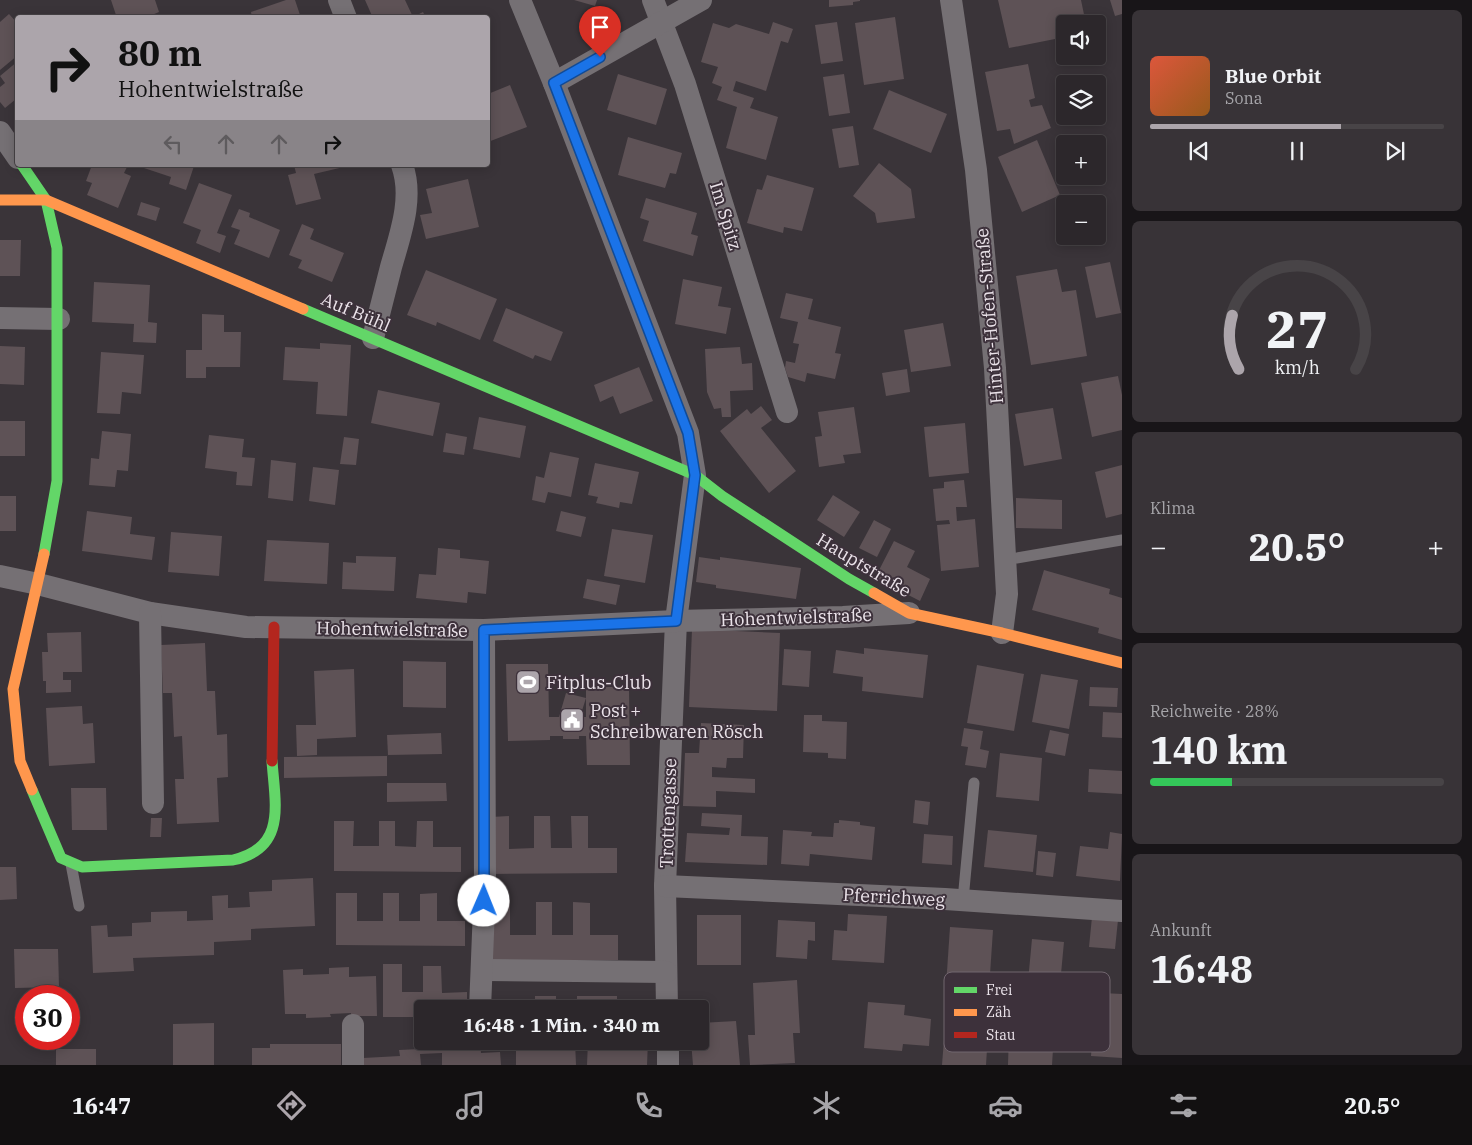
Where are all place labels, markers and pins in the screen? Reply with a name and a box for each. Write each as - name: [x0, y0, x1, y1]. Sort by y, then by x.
- pin: [579, 6, 621, 57]
- sports icon: Fitplus-Club: [515, 669, 541, 695]
- place label: Fitplus-Club: [546, 671, 651, 694]
- place label: Post + Schreibwaren Rösch: [590, 699, 763, 743]
- public building icon: Post + Schreibwaren Rösch: [559, 707, 585, 733]

